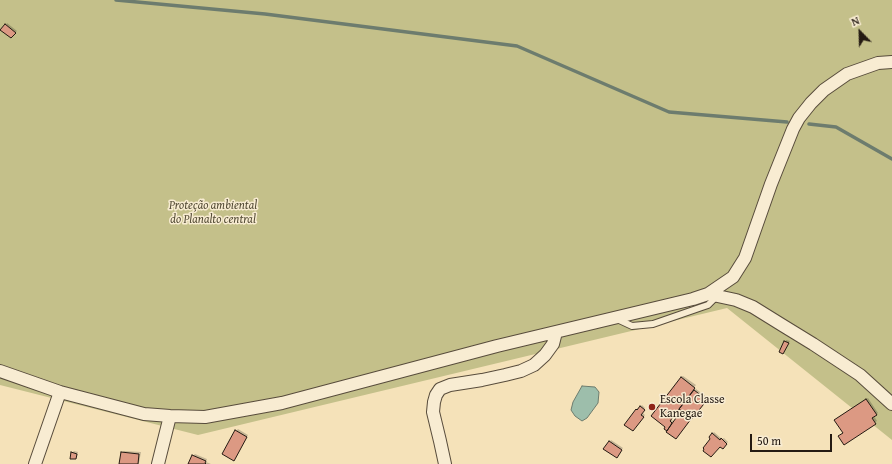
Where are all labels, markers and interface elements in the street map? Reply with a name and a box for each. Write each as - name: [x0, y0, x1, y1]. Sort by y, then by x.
- north arrow: [840, 12, 880, 52]
- text: N: [849, 12, 862, 30]
- park label: Proteção ambiental do Planalto central: [169, 199, 257, 227]
- place label: Escola Classe Kanegae: [660, 393, 725, 421]
- marker: Escola Classe Kanegae: [647, 402, 657, 412]
- scale bar: [752, 426, 834, 452]
- text: 50 m: [757, 432, 781, 449]

